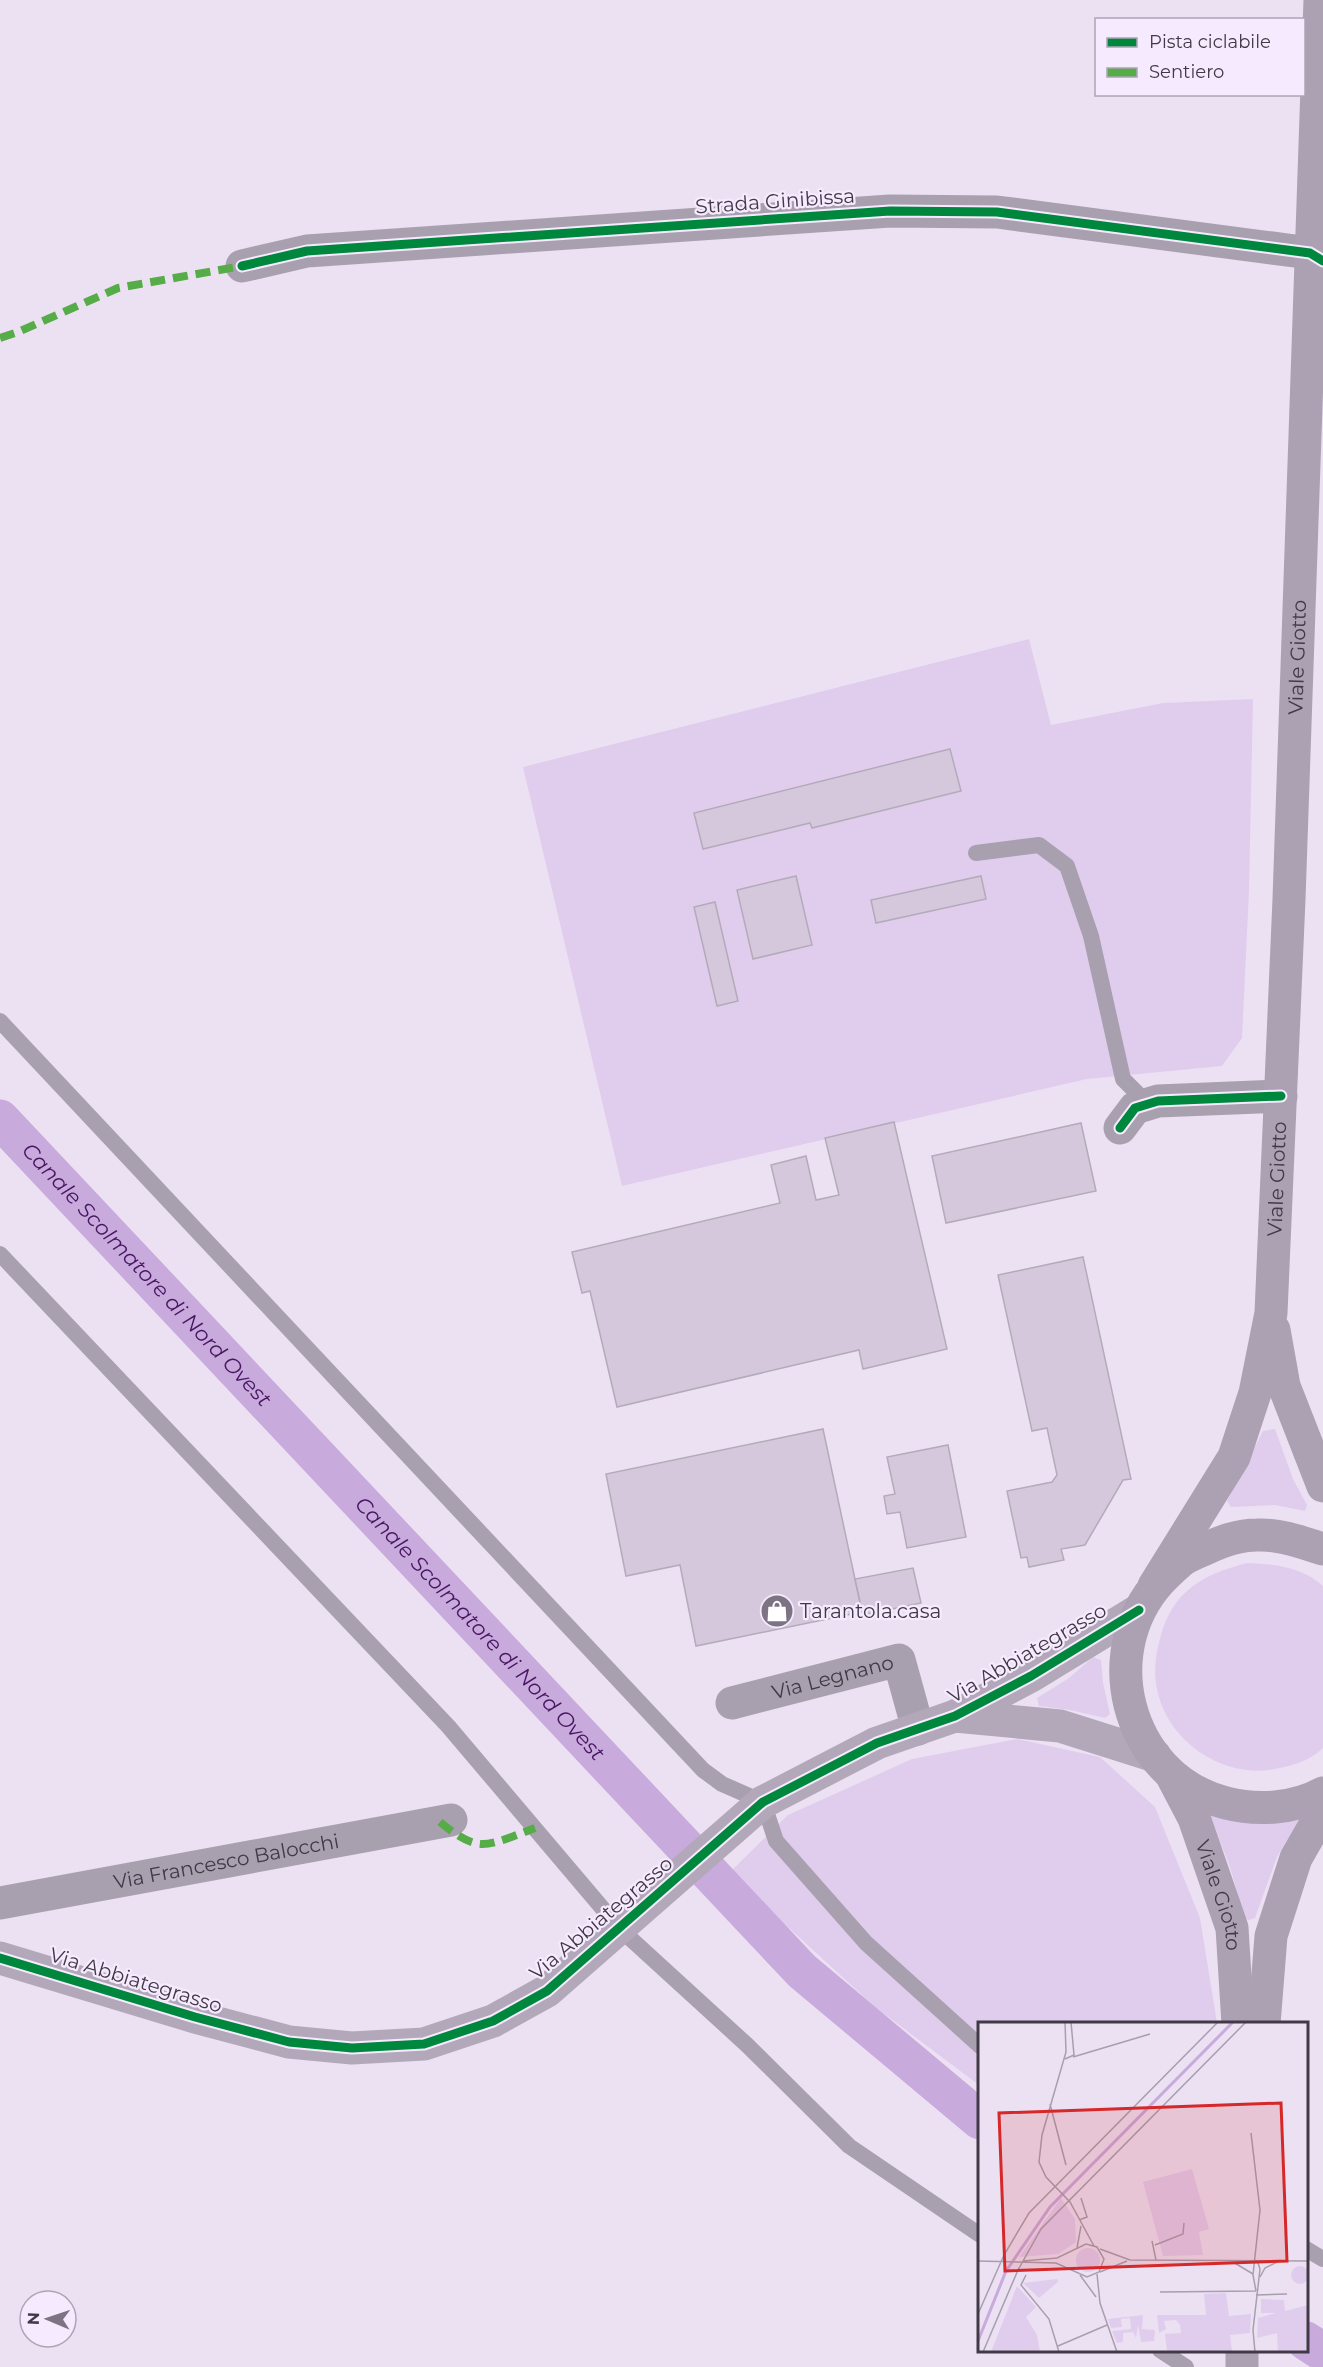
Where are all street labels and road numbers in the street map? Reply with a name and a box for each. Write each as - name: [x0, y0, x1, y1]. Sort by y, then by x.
- street label: Strada Ginibissa: [694, 183, 856, 219]
- street label: Viale Giotto: [1283, 599, 1311, 715]
- street label: Viale Giotto: [1262, 1121, 1291, 1237]
- street label: Via Abbiategrasso: [943, 1598, 1111, 1708]
- street label: Via Legnano: [769, 1650, 896, 1704]
- street label: Via Francesco Balocchi: [111, 1829, 341, 1894]
- street label: Viale Giotto: [1191, 1837, 1245, 1951]
- street label: Via Abbiategrasso: [525, 1851, 677, 1985]
- street label: Via Abbiategrasso: [47, 1942, 225, 2018]

